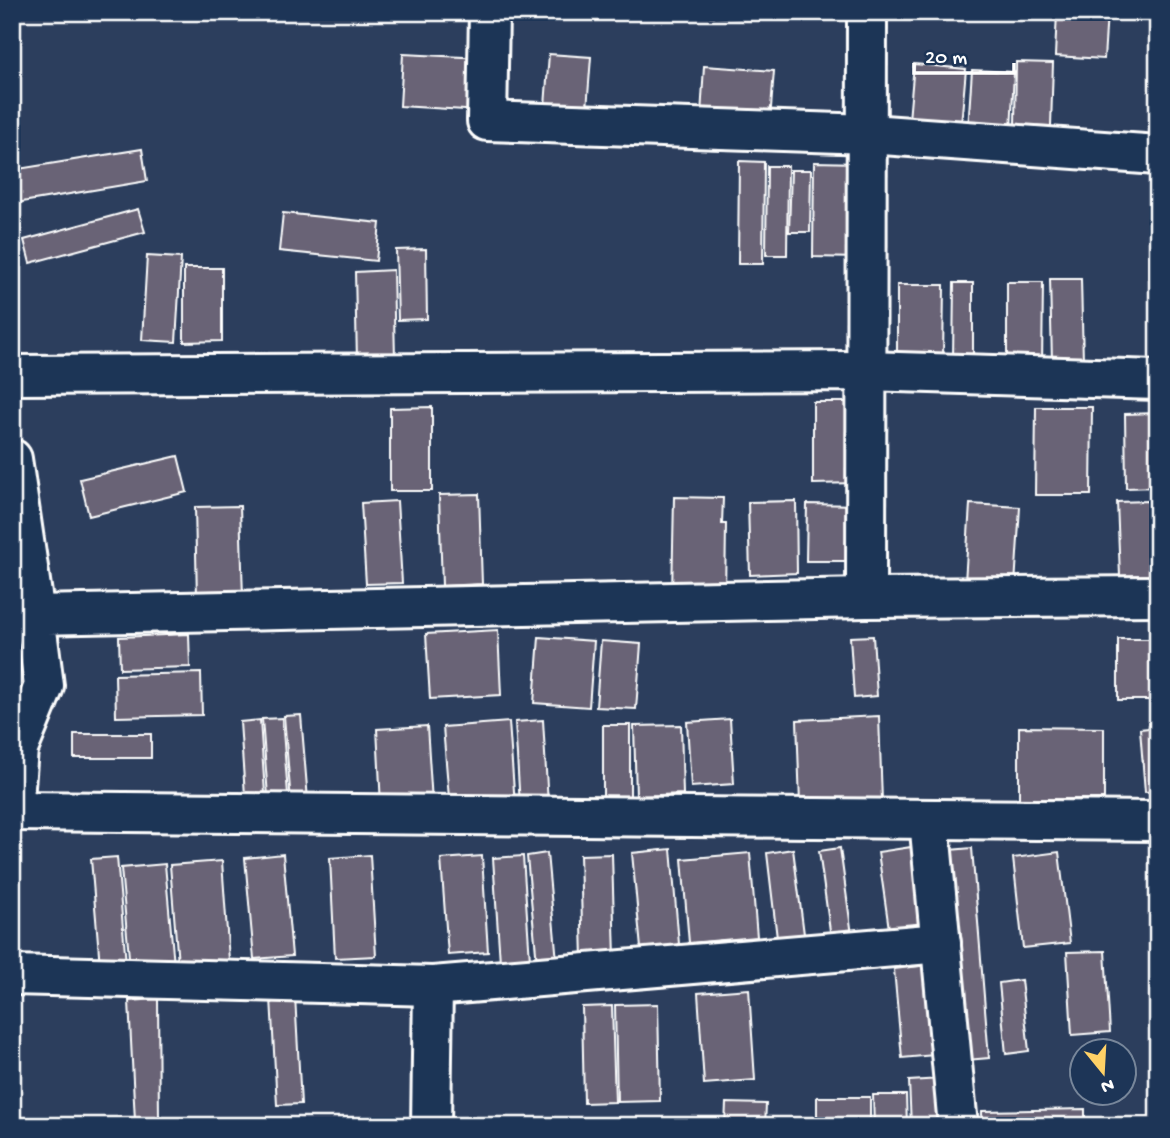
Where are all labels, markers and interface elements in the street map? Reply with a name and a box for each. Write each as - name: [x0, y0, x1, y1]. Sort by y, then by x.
- scale bar: [914, 32, 1014, 76]
- text: 20 m: [925, 47, 967, 72]
- north arrow: [1068, 1036, 1138, 1106]
- text: N: [1098, 1072, 1117, 1098]

